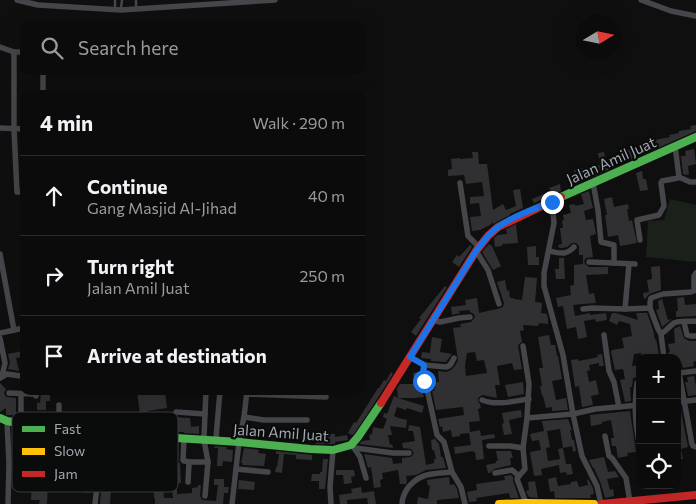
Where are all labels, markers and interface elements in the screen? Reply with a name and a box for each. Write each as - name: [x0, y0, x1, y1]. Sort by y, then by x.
- north arrow: [576, 15, 621, 60]
- search box: [20, 20, 365, 75]
- icon: search: [38, 34, 66, 62]
- text: Search here: [78, 36, 178, 59]
- text: 4 min: [40, 110, 93, 135]
- text: Walk · 290 m: [253, 113, 345, 132]
- street label: Jalan Amil Juat: [563, 132, 659, 188]
- text: Continue: [87, 175, 167, 198]
- icon: ahead: [40, 182, 68, 210]
- text: 40 m: [308, 186, 345, 205]
- route end: [541, 191, 564, 214]
- text: Gang Masjid Al-Jihad: [87, 198, 237, 217]
- text: Turn right: [87, 255, 174, 278]
- icon: right: [40, 262, 68, 290]
- text: 250 m: [299, 266, 345, 285]
- text: Jalan Amil Juat: [87, 278, 189, 297]
- icon: arrive: [40, 342, 68, 370]
- text: Arrive at destination: [87, 344, 267, 367]
- map controls: [636, 354, 681, 489]
- button: +: [636, 354, 681, 399]
- route start: [413, 370, 436, 393]
- button: −: [636, 399, 681, 444]
- legend: [12, 412, 178, 492]
- text: Fast: [54, 420, 81, 437]
- street label: Jalan Amil Juat: [232, 420, 330, 444]
- text: Slow: [54, 442, 85, 459]
- button: locate: [636, 444, 681, 489]
- text: Jam: [54, 465, 78, 482]

